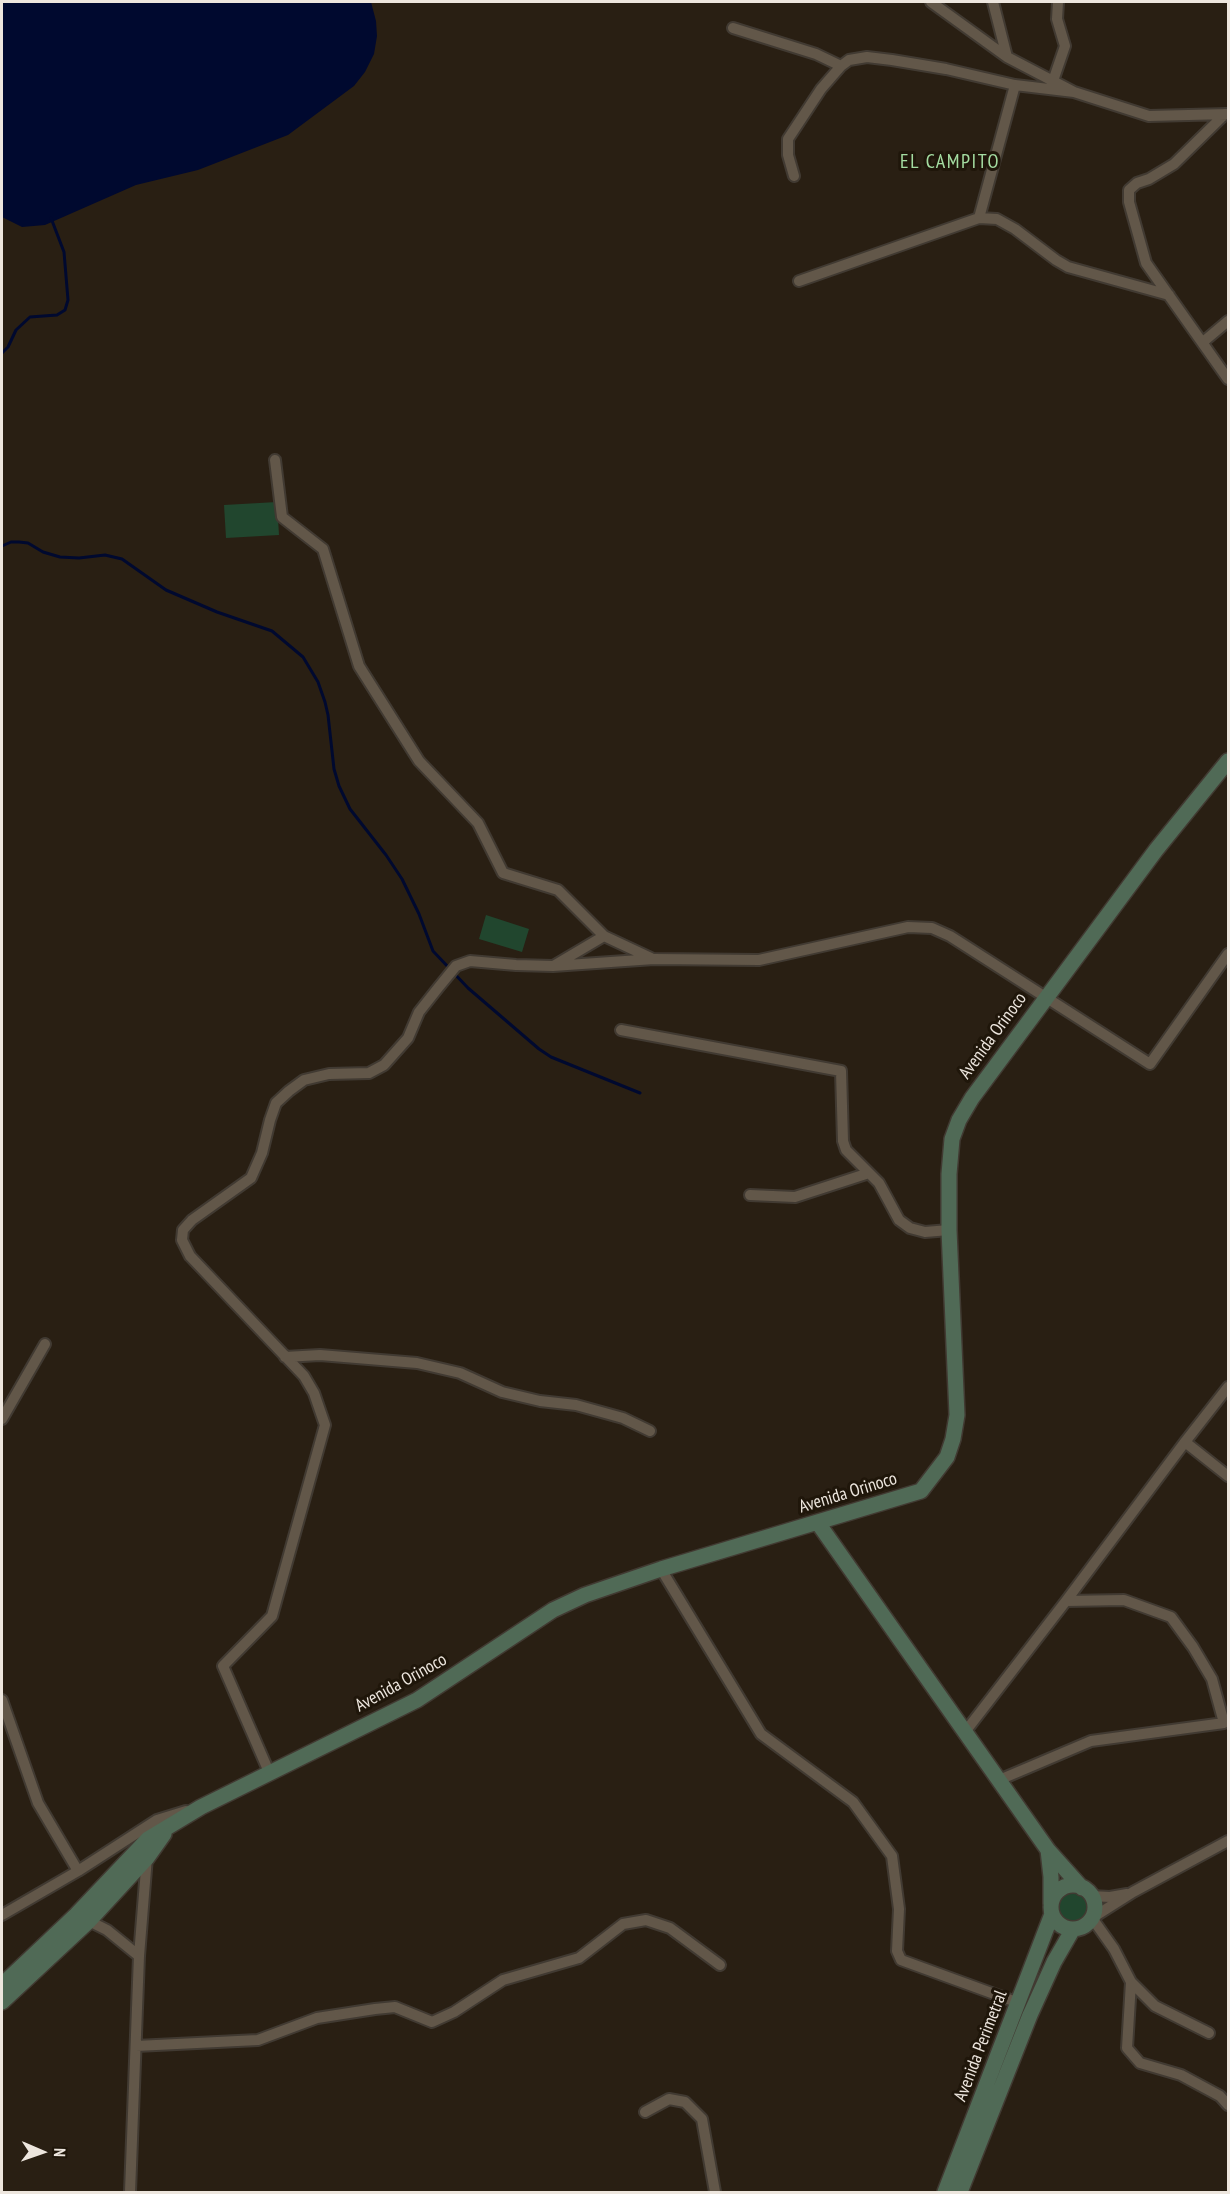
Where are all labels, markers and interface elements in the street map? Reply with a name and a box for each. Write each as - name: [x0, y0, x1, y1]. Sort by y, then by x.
- district label: EL CAMPITO: [900, 150, 1000, 174]
- street label: Avenida Orinoco: [955, 989, 1031, 1083]
- street label: Avenida Orinoco: [796, 1468, 900, 1518]
- street label: Avenida Orinoco: [351, 1649, 451, 1717]
- street label: Avenida Perimetral: [950, 1987, 1012, 2105]
- north arrow: [12, 2122, 72, 2182]
- text: N: [50, 2148, 70, 2157]

